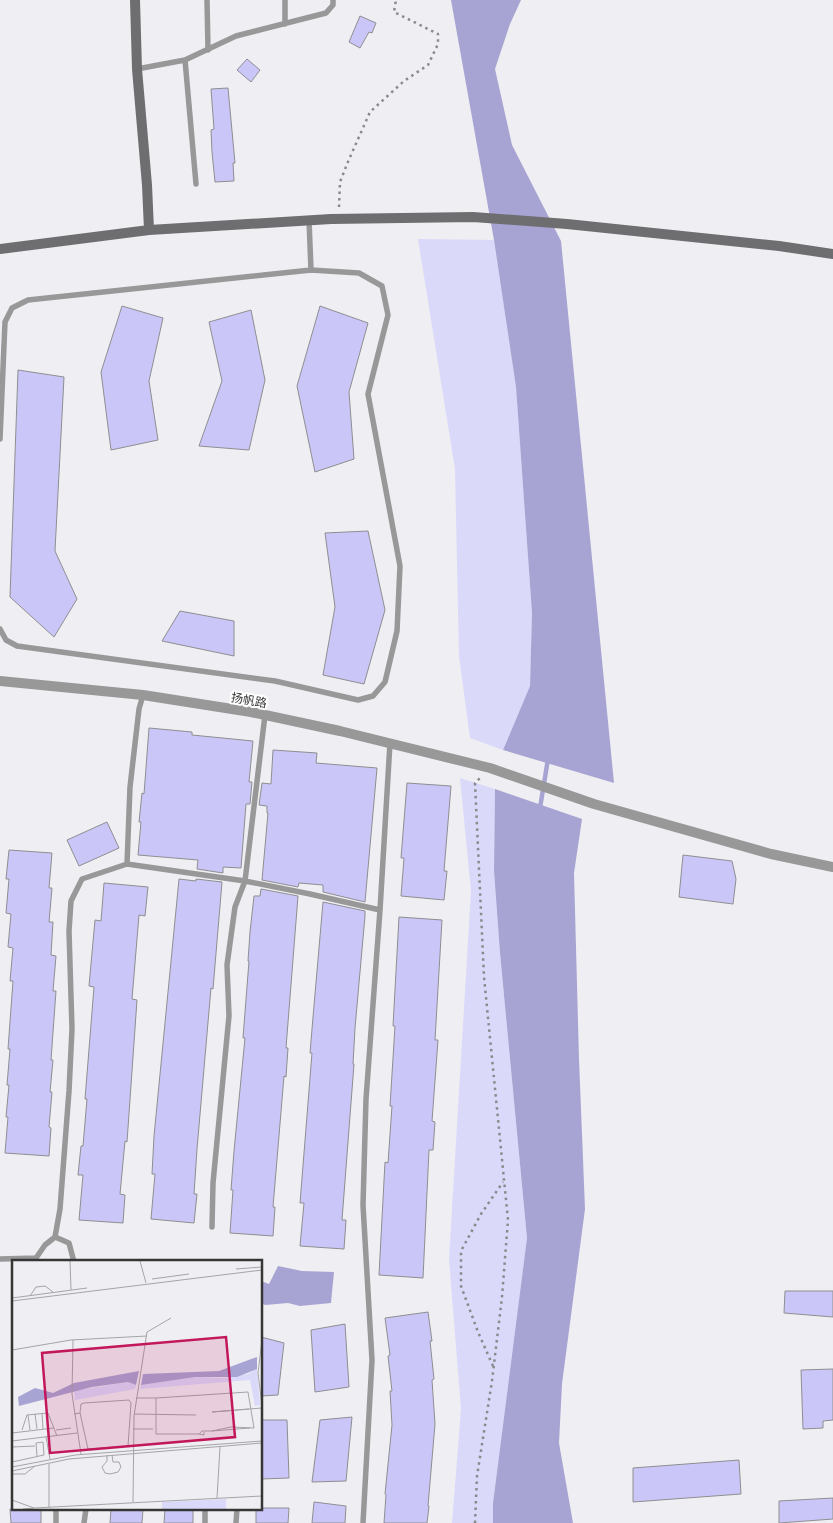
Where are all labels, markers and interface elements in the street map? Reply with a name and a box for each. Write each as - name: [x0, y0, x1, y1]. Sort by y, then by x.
- street label: 扬帆路: [230, 689, 268, 711]
- inset map: [12, 1260, 262, 1510]

